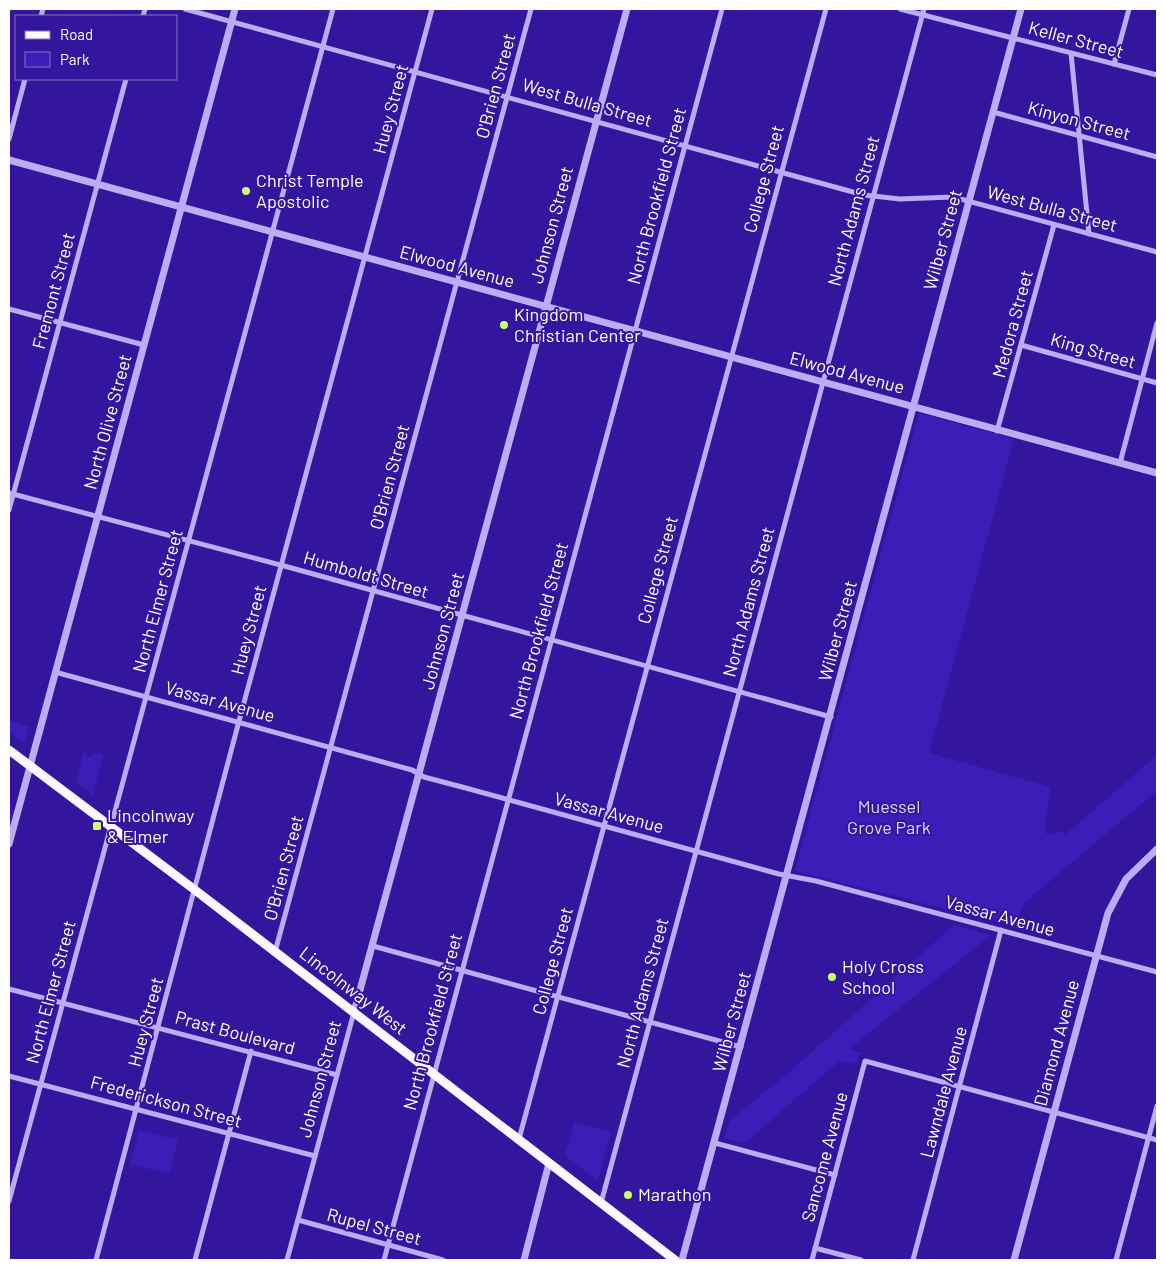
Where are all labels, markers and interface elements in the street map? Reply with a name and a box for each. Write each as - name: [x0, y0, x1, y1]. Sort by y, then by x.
- legend: [15, 15, 178, 80]
- street label: Keller Street: [1026, 16, 1126, 62]
- text: Road: [60, 25, 93, 43]
- street label: O'Brien Street: [470, 31, 520, 141]
- text: Park: [60, 50, 90, 68]
- street label: Huey Street: [368, 62, 413, 156]
- street label: West Bulla Street: [520, 73, 655, 131]
- street label: Kinyon Street: [1026, 96, 1133, 144]
- street label: North Brookfield Street: [622, 105, 690, 287]
- street label: College Street: [738, 122, 788, 235]
- street label: North Adams Street: [822, 133, 884, 288]
- street label: Johnson Street: [525, 164, 577, 286]
- place label: Christ Temple Apostolic: [256, 169, 364, 212]
- street label: West Bulla Street: [985, 180, 1120, 236]
- marker: Christ Temple Apostolic: [240, 185, 252, 197]
- street label: Wilber Street: [918, 187, 966, 292]
- street label: Fremont Street: [27, 230, 79, 351]
- street label: Elwood Avenue: [397, 240, 517, 292]
- street label: Medora Street: [987, 267, 1037, 380]
- place label: Kingdom Christian Center: [514, 303, 641, 346]
- marker: Kingdom Christian Center: [498, 319, 510, 331]
- street label: King Street: [1048, 327, 1138, 373]
- street label: Elwood Avenue: [787, 346, 907, 398]
- street label: North Olive Street: [78, 352, 136, 492]
- street label: O'Brien Street: [364, 422, 414, 532]
- street label: College Street: [632, 513, 682, 626]
- street label: North Adams Street: [717, 524, 779, 679]
- street label: North Elmer Street: [127, 527, 187, 675]
- street label: North Brookfield Street: [504, 540, 572, 722]
- street label: Humboldt Street: [301, 546, 431, 602]
- street label: Johnson Street: [416, 570, 468, 692]
- street label: Wilber Street: [813, 578, 861, 683]
- street label: Huey Street: [226, 583, 271, 677]
- street label: Vassar Avenue: [163, 676, 277, 726]
- street label: Vassar Avenue: [552, 787, 666, 837]
- park label: Muessel Grove Park: [847, 795, 931, 838]
- place label: Lincolnway & Elmer: [107, 804, 194, 847]
- street label: O'Brien Street: [258, 813, 308, 923]
- marker: Lincolnway & Elmer: [91, 820, 103, 832]
- street label: Vassar Avenue: [943, 890, 1057, 940]
- street label: College Street: [527, 904, 577, 1017]
- street label: North Adams Street: [611, 915, 673, 1070]
- street label: North Elmer Street: [20, 918, 80, 1066]
- street label: North Brookfield Street: [398, 931, 466, 1113]
- street label: Lincolnway West: [295, 941, 412, 1039]
- place label: Holy Cross School: [842, 955, 924, 998]
- street label: Wilber Street: [707, 969, 755, 1074]
- marker: Holy Cross School: [826, 971, 838, 983]
- street label: Huey Street: [123, 975, 168, 1069]
- street label: Diamond Avenue: [1029, 977, 1083, 1108]
- street label: Prast Boulevard: [173, 1005, 298, 1059]
- street label: Johnson Street: [293, 1018, 345, 1140]
- street label: Lawndale Avenue: [915, 1023, 971, 1160]
- street label: Frederickson Street: [88, 1070, 244, 1132]
- street label: Sancome Avenue: [796, 1089, 852, 1224]
- place label: Marathon: [638, 1183, 711, 1205]
- marker: Marathon: [622, 1189, 634, 1201]
- street label: Rupel Street: [325, 1203, 424, 1249]

